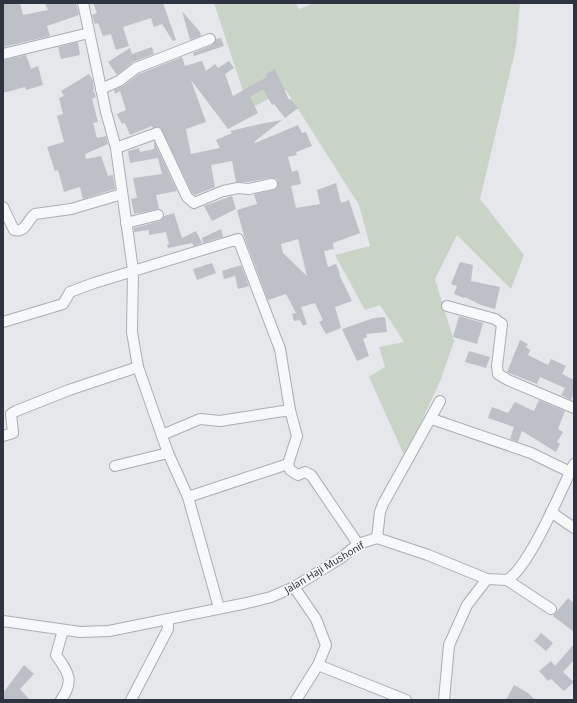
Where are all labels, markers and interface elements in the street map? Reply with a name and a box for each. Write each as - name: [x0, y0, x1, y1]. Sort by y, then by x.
- street label: Jalan Haji Mushonif: [281, 537, 367, 597]

